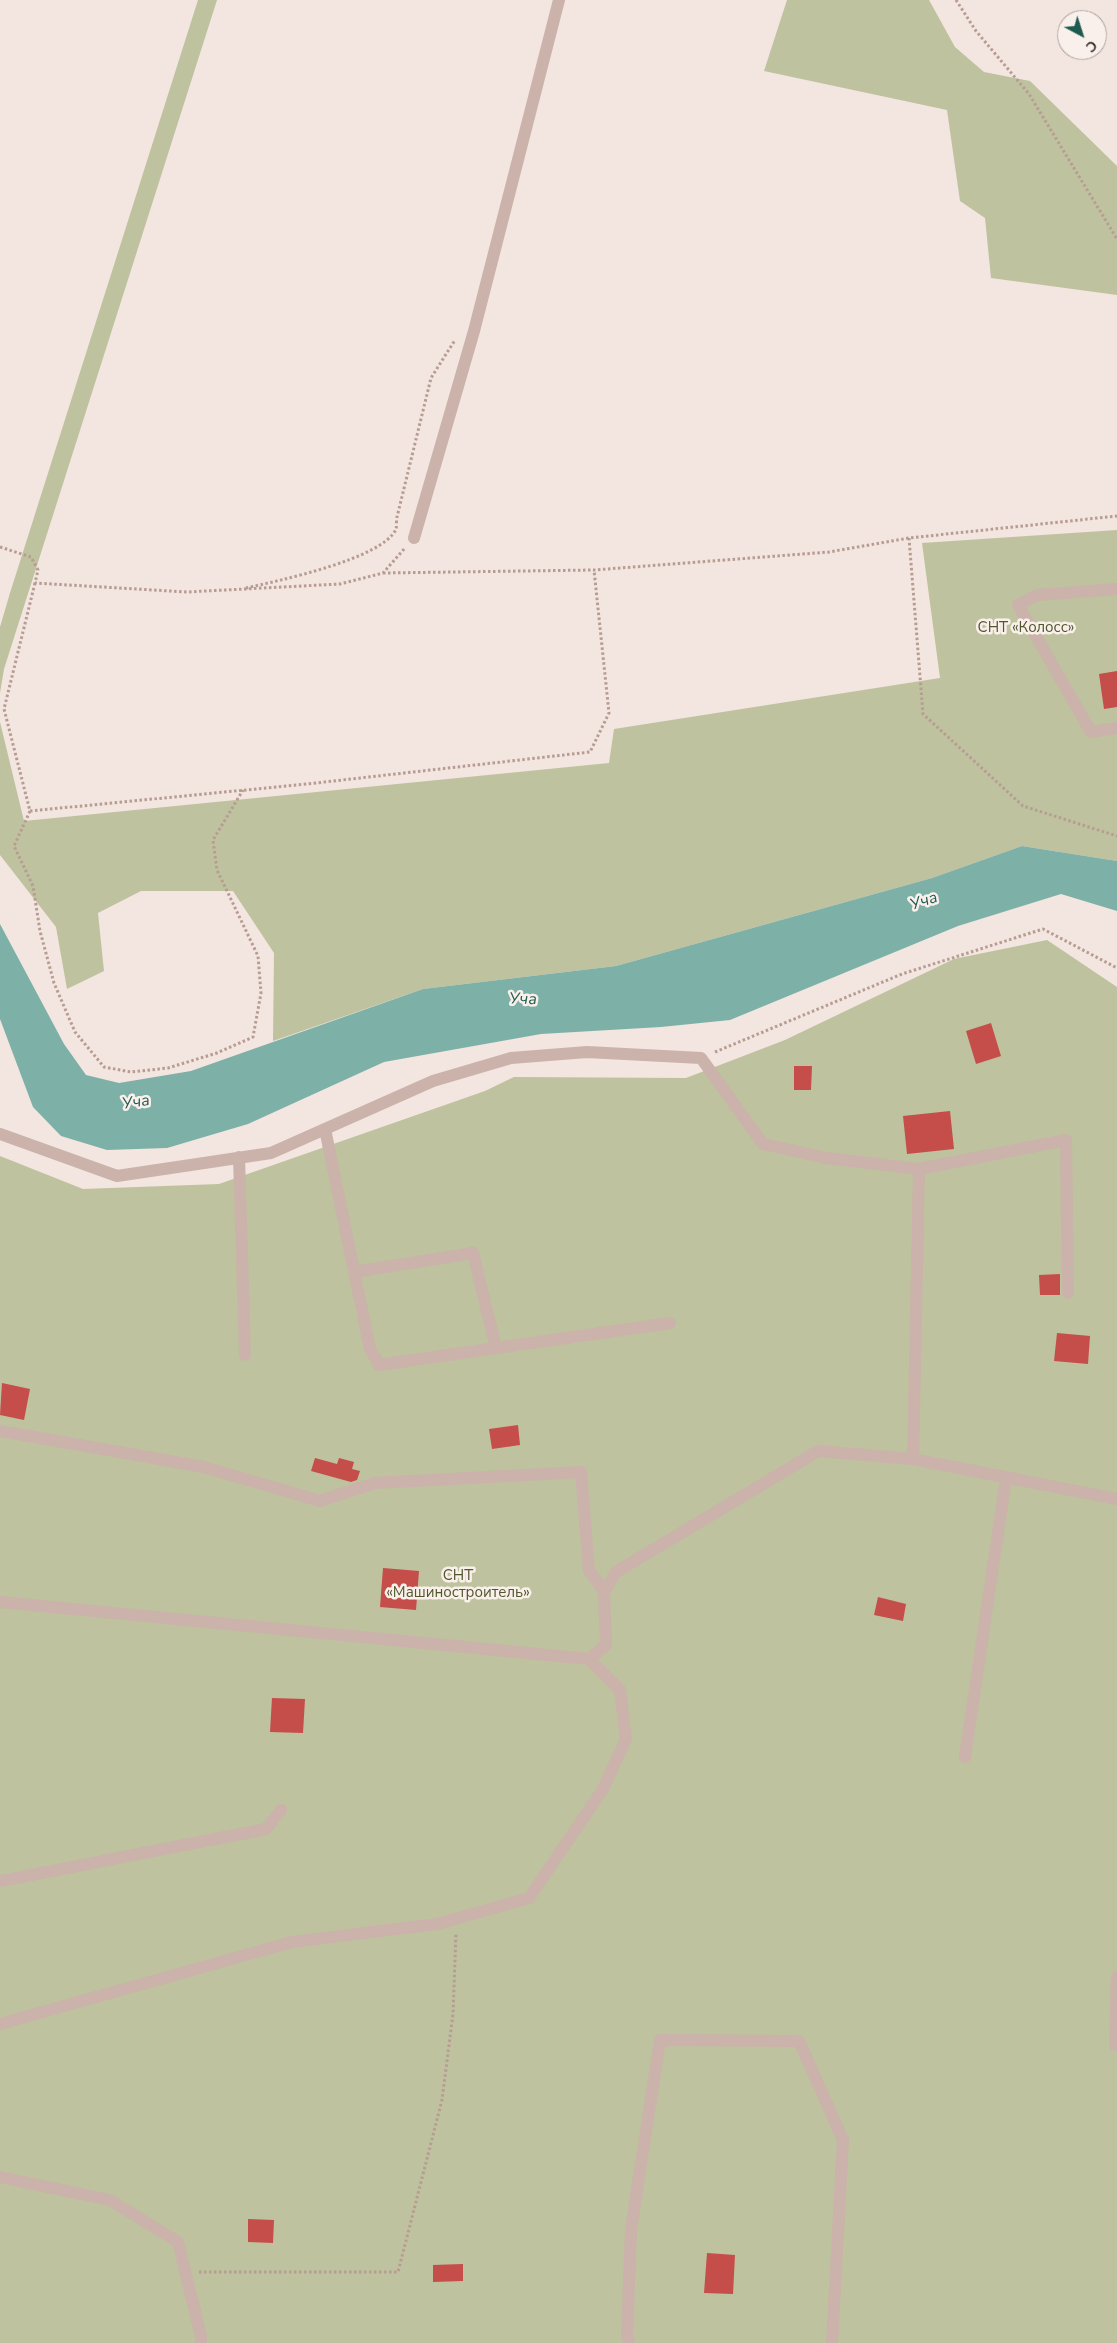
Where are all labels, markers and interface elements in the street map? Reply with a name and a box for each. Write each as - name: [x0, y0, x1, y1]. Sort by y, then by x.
- north arrow: [1057, 10, 1107, 60]
- text: С: [1082, 36, 1101, 56]
- park label: СНТ «Колосс»: [978, 619, 1074, 637]
- water label: Уча: [908, 889, 940, 915]
- water label: Уча: [509, 990, 537, 1010]
- water label: Уча: [121, 1092, 151, 1114]
- park label: СНТ «Машиностроитель»: [386, 1567, 530, 1602]

